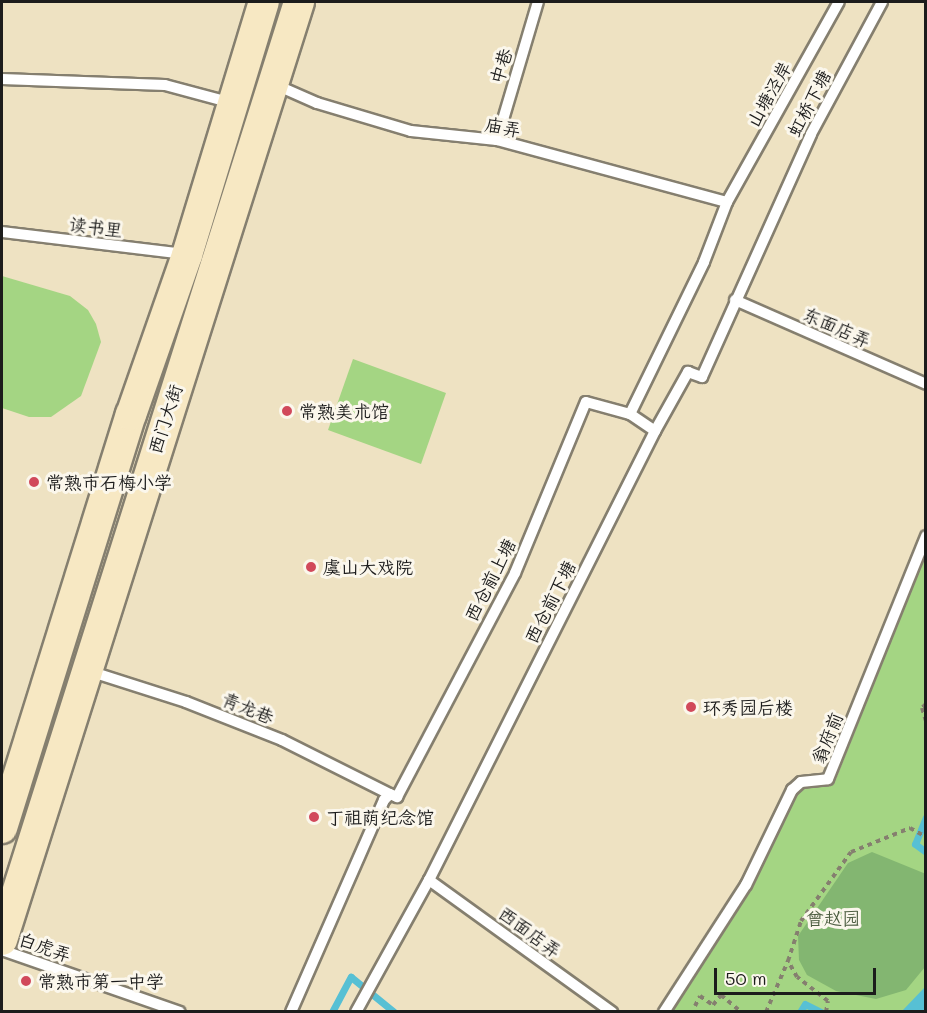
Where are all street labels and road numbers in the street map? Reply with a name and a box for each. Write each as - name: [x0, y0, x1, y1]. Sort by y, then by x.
- street label: 中巷: [485, 46, 517, 86]
- street label: 山塘泾岸: [742, 57, 796, 131]
- street label: 虹桥下塘: [783, 66, 835, 140]
- street label: 庙弄: [483, 113, 523, 141]
- street label: 读书里: [68, 213, 124, 241]
- street label: 东面店弄: [800, 302, 874, 352]
- street label: 西门大街: [144, 381, 186, 457]
- street label: 西仓前上塘: [460, 535, 520, 625]
- street label: 西仓前下塘: [520, 557, 580, 647]
- street label: 青龙巷: [219, 688, 277, 728]
- street label: 翁府前: [807, 709, 847, 767]
- street label: 西面店弄: [495, 902, 565, 962]
- street label: 白虎弄: [16, 928, 74, 966]

